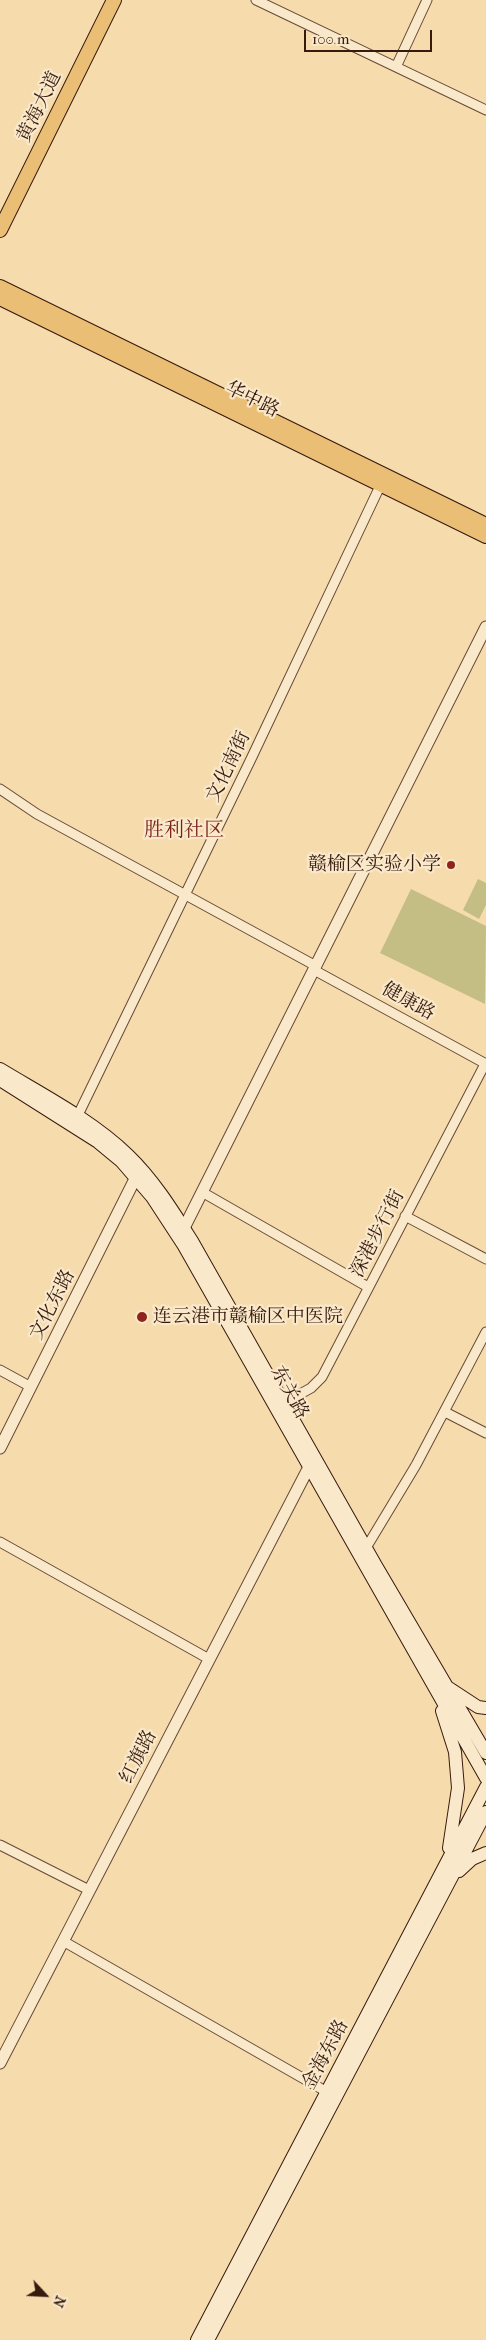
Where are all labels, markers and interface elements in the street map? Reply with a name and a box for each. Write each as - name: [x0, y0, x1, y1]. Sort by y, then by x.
- scale bar: [306, 20, 434, 52]
- text: 100 m: [312, 30, 350, 48]
- street label: 黄海大道: [13, 68, 67, 146]
- street label: 华中路: [221, 377, 283, 423]
- street label: 文化南街: [202, 728, 256, 806]
- district label: 胜利社区: [144, 819, 224, 843]
- place label: 赣榆区实验小学: [308, 854, 441, 876]
- marker: 赣榆区实验小学: [445, 859, 457, 871]
- street label: 健康路: [378, 978, 438, 1026]
- street label: 深港步行街: [346, 1187, 410, 1281]
- street label: 文化东路: [26, 1266, 80, 1344]
- place label: 连云港市赣榆区中医院: [153, 1306, 343, 1328]
- marker: 连云港市赣榆区中医院: [135, 1310, 149, 1324]
- street label: 东关路: [265, 1363, 313, 1423]
- street label: 红旗路: [116, 1726, 162, 1788]
- street label: 金海东路: [298, 2016, 354, 2094]
- north arrow: [20, 2270, 70, 2320]
- text: N: [49, 2293, 69, 2310]

